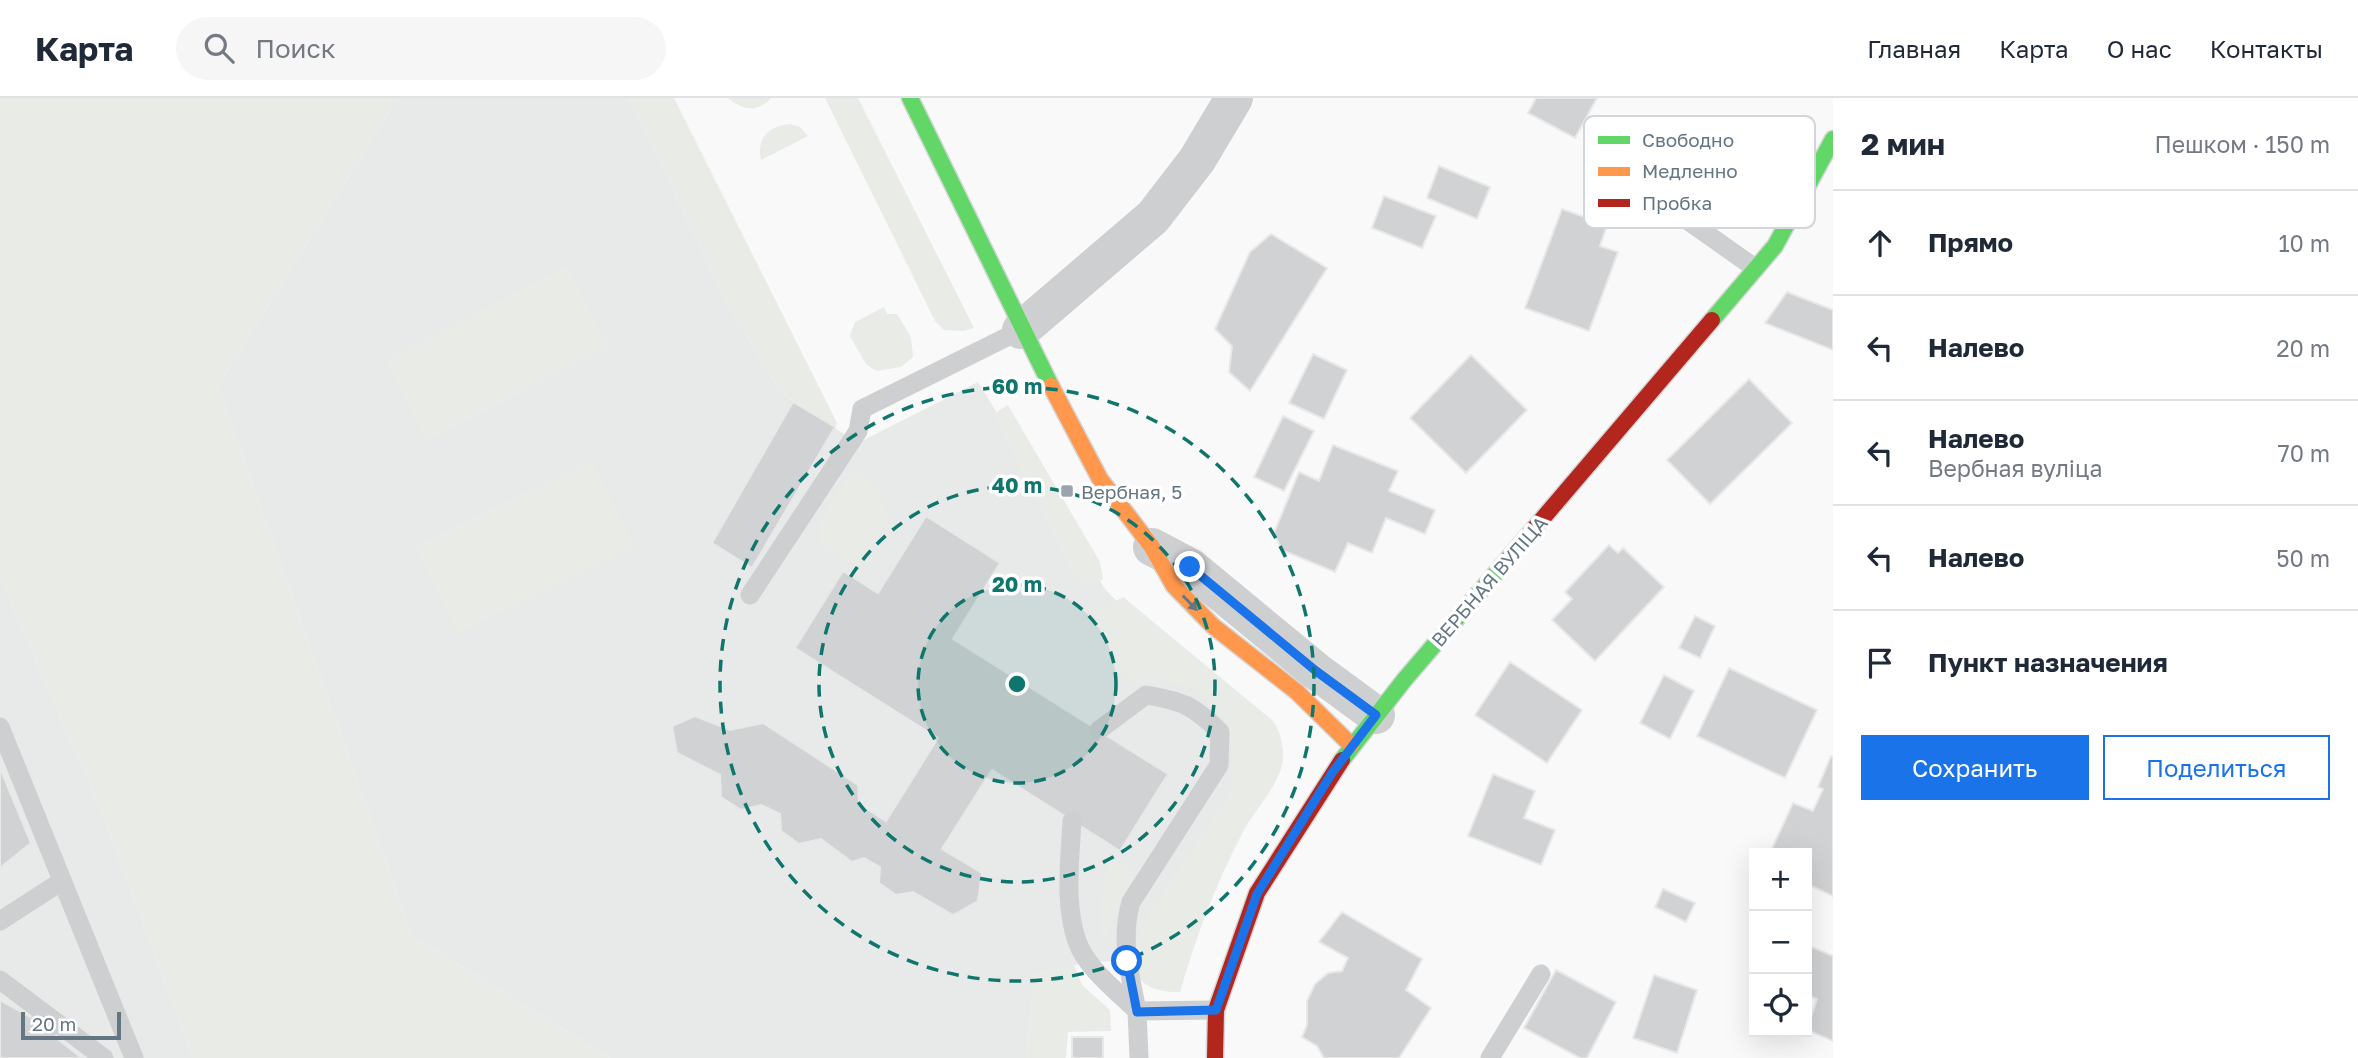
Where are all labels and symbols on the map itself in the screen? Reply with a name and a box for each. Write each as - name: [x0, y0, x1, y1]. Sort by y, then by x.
- legend: [1584, 116, 1815, 228]
- text: Свободно: [1642, 128, 1734, 151]
- text: Медленно: [1642, 159, 1738, 182]
- text: Пробка: [1642, 191, 1712, 214]
- text: 60 m: [992, 373, 1042, 399]
- text: 40 m: [992, 472, 1042, 498]
- place label: Вербная, 5: [1081, 480, 1182, 503]
- marker: Вербная, 5: [1059, 483, 1075, 499]
- street label: ВЕРБНАЯ ВУЛІЦА: [1426, 511, 1552, 651]
- route end: [1174, 551, 1205, 582]
- text: 20 m: [992, 571, 1042, 597]
- one-way arrow: [1182, 594, 1198, 611]
- centre of rings: [1005, 672, 1029, 696]
- route start: [1111, 945, 1142, 976]
- scale bar: [21, 1009, 121, 1041]

